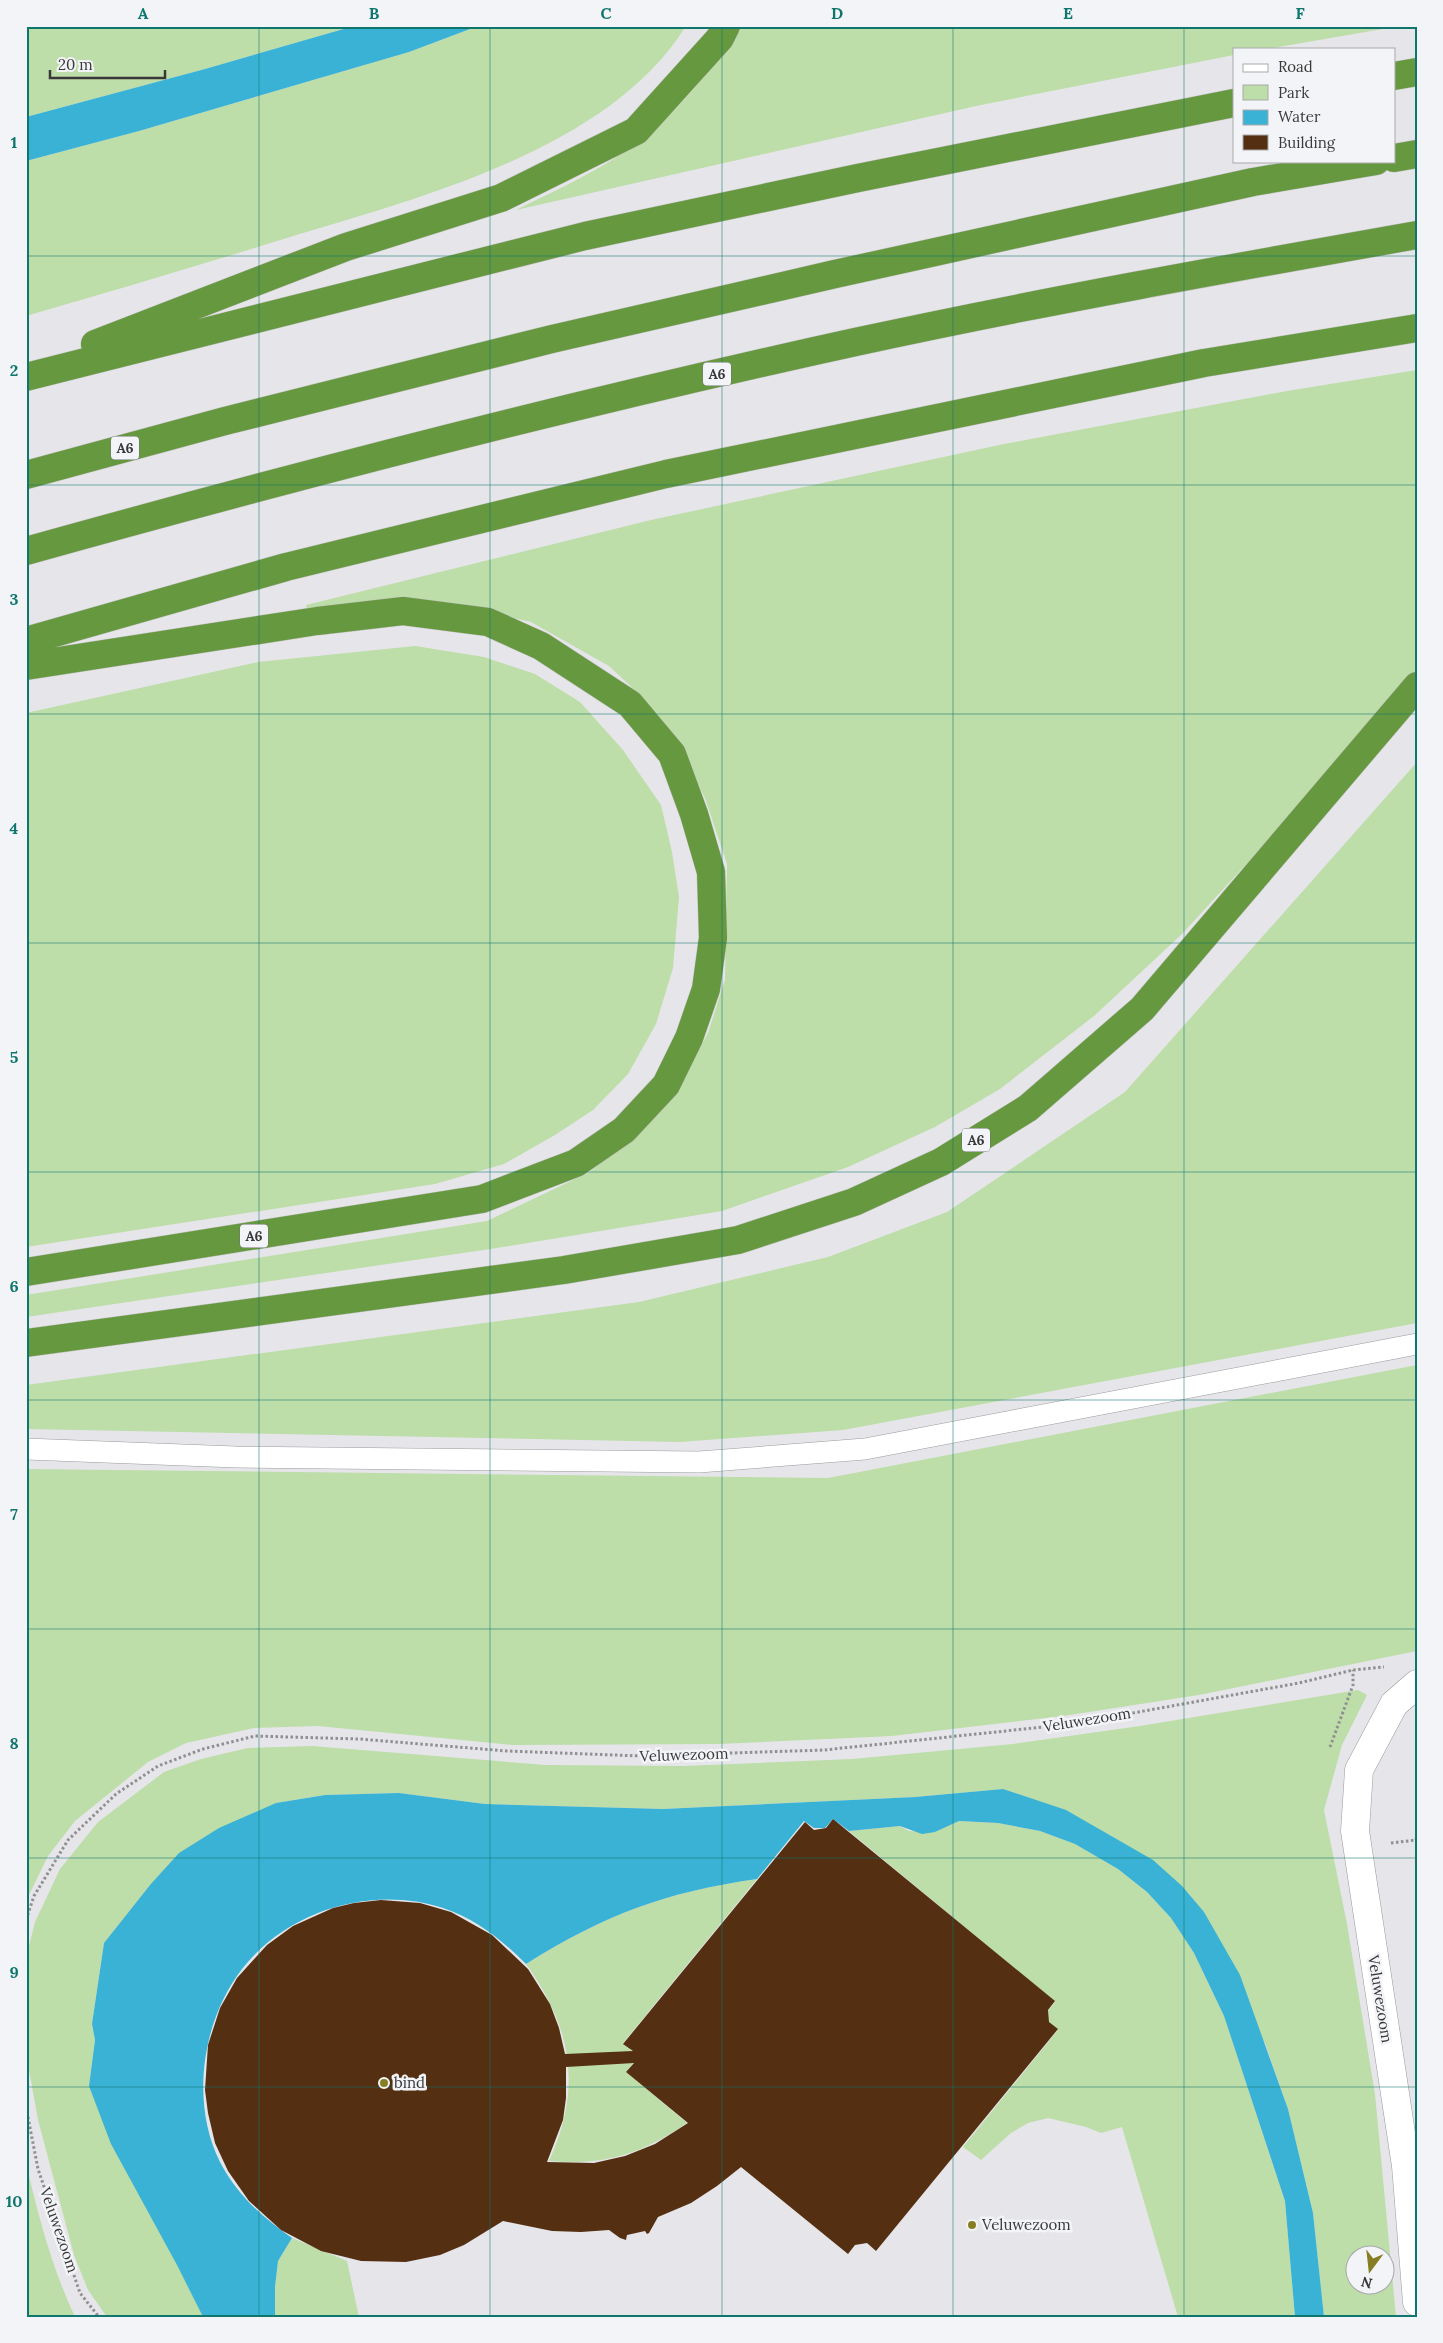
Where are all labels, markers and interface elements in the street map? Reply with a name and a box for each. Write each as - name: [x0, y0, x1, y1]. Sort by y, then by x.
- text: A: [138, 3, 149, 23]
- text: B: [369, 3, 380, 23]
- text: C: [600, 3, 612, 23]
- text: D: [831, 3, 843, 23]
- text: E: [1063, 3, 1073, 23]
- text: F: [1295, 3, 1305, 23]
- scale bar: [50, 48, 165, 80]
- legend: [1233, 48, 1396, 162]
- text: 20 m: [58, 55, 93, 74]
- text: Road: [1278, 57, 1313, 76]
- text: Park: [1278, 83, 1309, 102]
- text: Water: [1278, 107, 1321, 126]
- text: 1: [11, 132, 17, 152]
- text: Building: [1278, 133, 1336, 152]
- text: 2: [10, 360, 18, 380]
- road number: A6: [703, 362, 731, 386]
- road number: A6: [111, 436, 139, 459]
- text: 3: [10, 589, 19, 609]
- text: 4: [10, 818, 19, 838]
- text: 5: [10, 1047, 19, 1067]
- road number: A6: [962, 1128, 990, 1152]
- road number: A6: [240, 1224, 268, 1248]
- text: 6: [9, 1276, 19, 1296]
- text: 7: [10, 1504, 18, 1524]
- street label: Veluwezoom: [1041, 1703, 1132, 1736]
- text: 8: [9, 1733, 19, 1753]
- street label: Veluwezoom: [638, 1743, 729, 1766]
- street label: Veluwezoom: [1364, 1953, 1397, 2044]
- text: 9: [9, 1962, 19, 1982]
- place label: bind: [394, 2073, 425, 2092]
- marker: bind: [378, 2077, 390, 2089]
- street label: Veluwezoom: [36, 2184, 83, 2275]
- text: 10: [6, 2191, 22, 2211]
- place label: Veluwezoom: [981, 2215, 1071, 2234]
- marker: Veluwezoom: [966, 2219, 978, 2231]
- north arrow: [1346, 2246, 1396, 2296]
- text: N: [1359, 2272, 1374, 2293]

